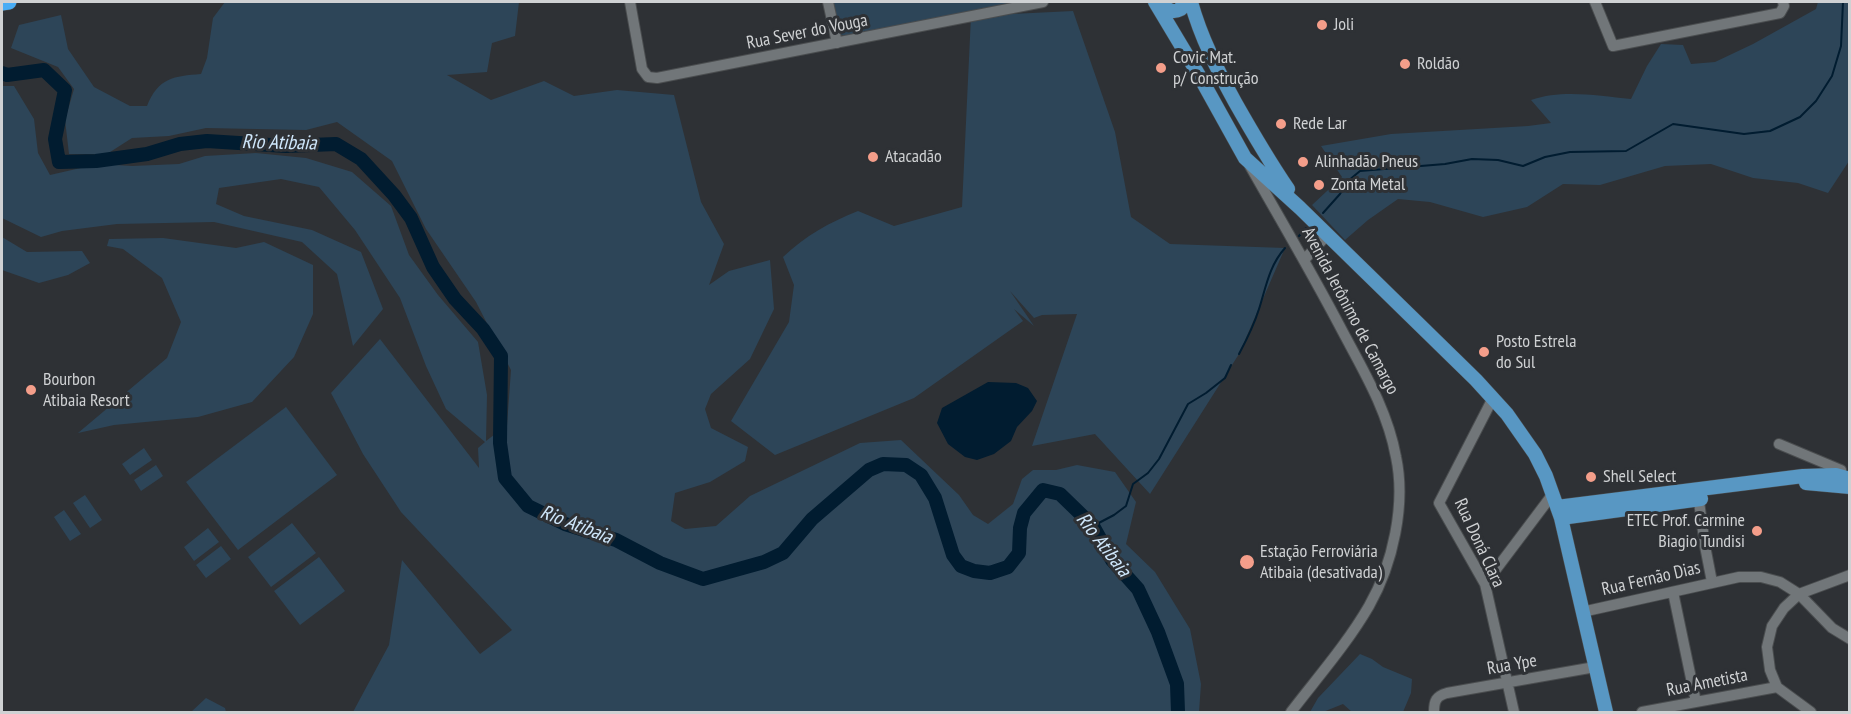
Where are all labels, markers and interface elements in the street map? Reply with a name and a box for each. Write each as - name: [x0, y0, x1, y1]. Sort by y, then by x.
- street label: Rua Sever do Vouga: [745, 10, 869, 54]
- place label: Joli: [1334, 14, 1354, 36]
- marker: Joli: [1315, 18, 1329, 32]
- place label: Covic Mat. p/ Construção: [1173, 47, 1259, 90]
- place label: Roldão: [1417, 53, 1460, 75]
- marker: Roldão: [1398, 57, 1412, 71]
- marker: Covic Mat. p/ Construção: [1154, 61, 1168, 75]
- place label: Rede Lar: [1293, 113, 1347, 135]
- marker: Rede Lar: [1274, 117, 1288, 131]
- water label: Rio Atibaia: [241, 130, 317, 156]
- place label: Atacadão: [885, 146, 942, 168]
- marker: Atacadão: [866, 150, 880, 164]
- place label: Alinhadão Pneus: [1315, 151, 1418, 173]
- marker: Alinhadão Pneus: [1296, 155, 1310, 169]
- place label: Zonta Metal: [1331, 174, 1405, 196]
- marker: Zonta Metal: [1312, 178, 1326, 192]
- street label: Avenida Jerônimo de Camargo: [1297, 224, 1403, 398]
- place label: Posto Estrela do Sul: [1496, 331, 1576, 374]
- marker: Posto Estrela do Sul: [1477, 345, 1491, 359]
- place label: Bourbon Atibaia Resort: [43, 369, 130, 412]
- marker: Bourbon Atibaia Resort: [24, 383, 38, 397]
- place label: Shell Select: [1603, 466, 1676, 488]
- marker: Shell Select: [1584, 470, 1598, 484]
- street label: Rua Doná Clara: [1449, 495, 1509, 591]
- water label: Rio Atibaia: [537, 500, 615, 550]
- water label: Rio Atibaia: [1070, 508, 1136, 582]
- place label: ETEC Prof. Carmine Biagio Tundisi: [1627, 510, 1745, 552]
- marker: ETEC Prof. Carmine Biagio Tundisi: [1750, 524, 1764, 538]
- place label: Estação Ferroviária Atibaia (desativada): [1260, 541, 1382, 584]
- marker: Estação Ferroviária Atibaia (desativada): [1238, 553, 1256, 571]
- street label: Rua Fernão Dias: [1600, 557, 1702, 601]
- street label: Rua Ype: [1486, 650, 1538, 680]
- street label: Rua Ametista: [1665, 665, 1749, 701]

